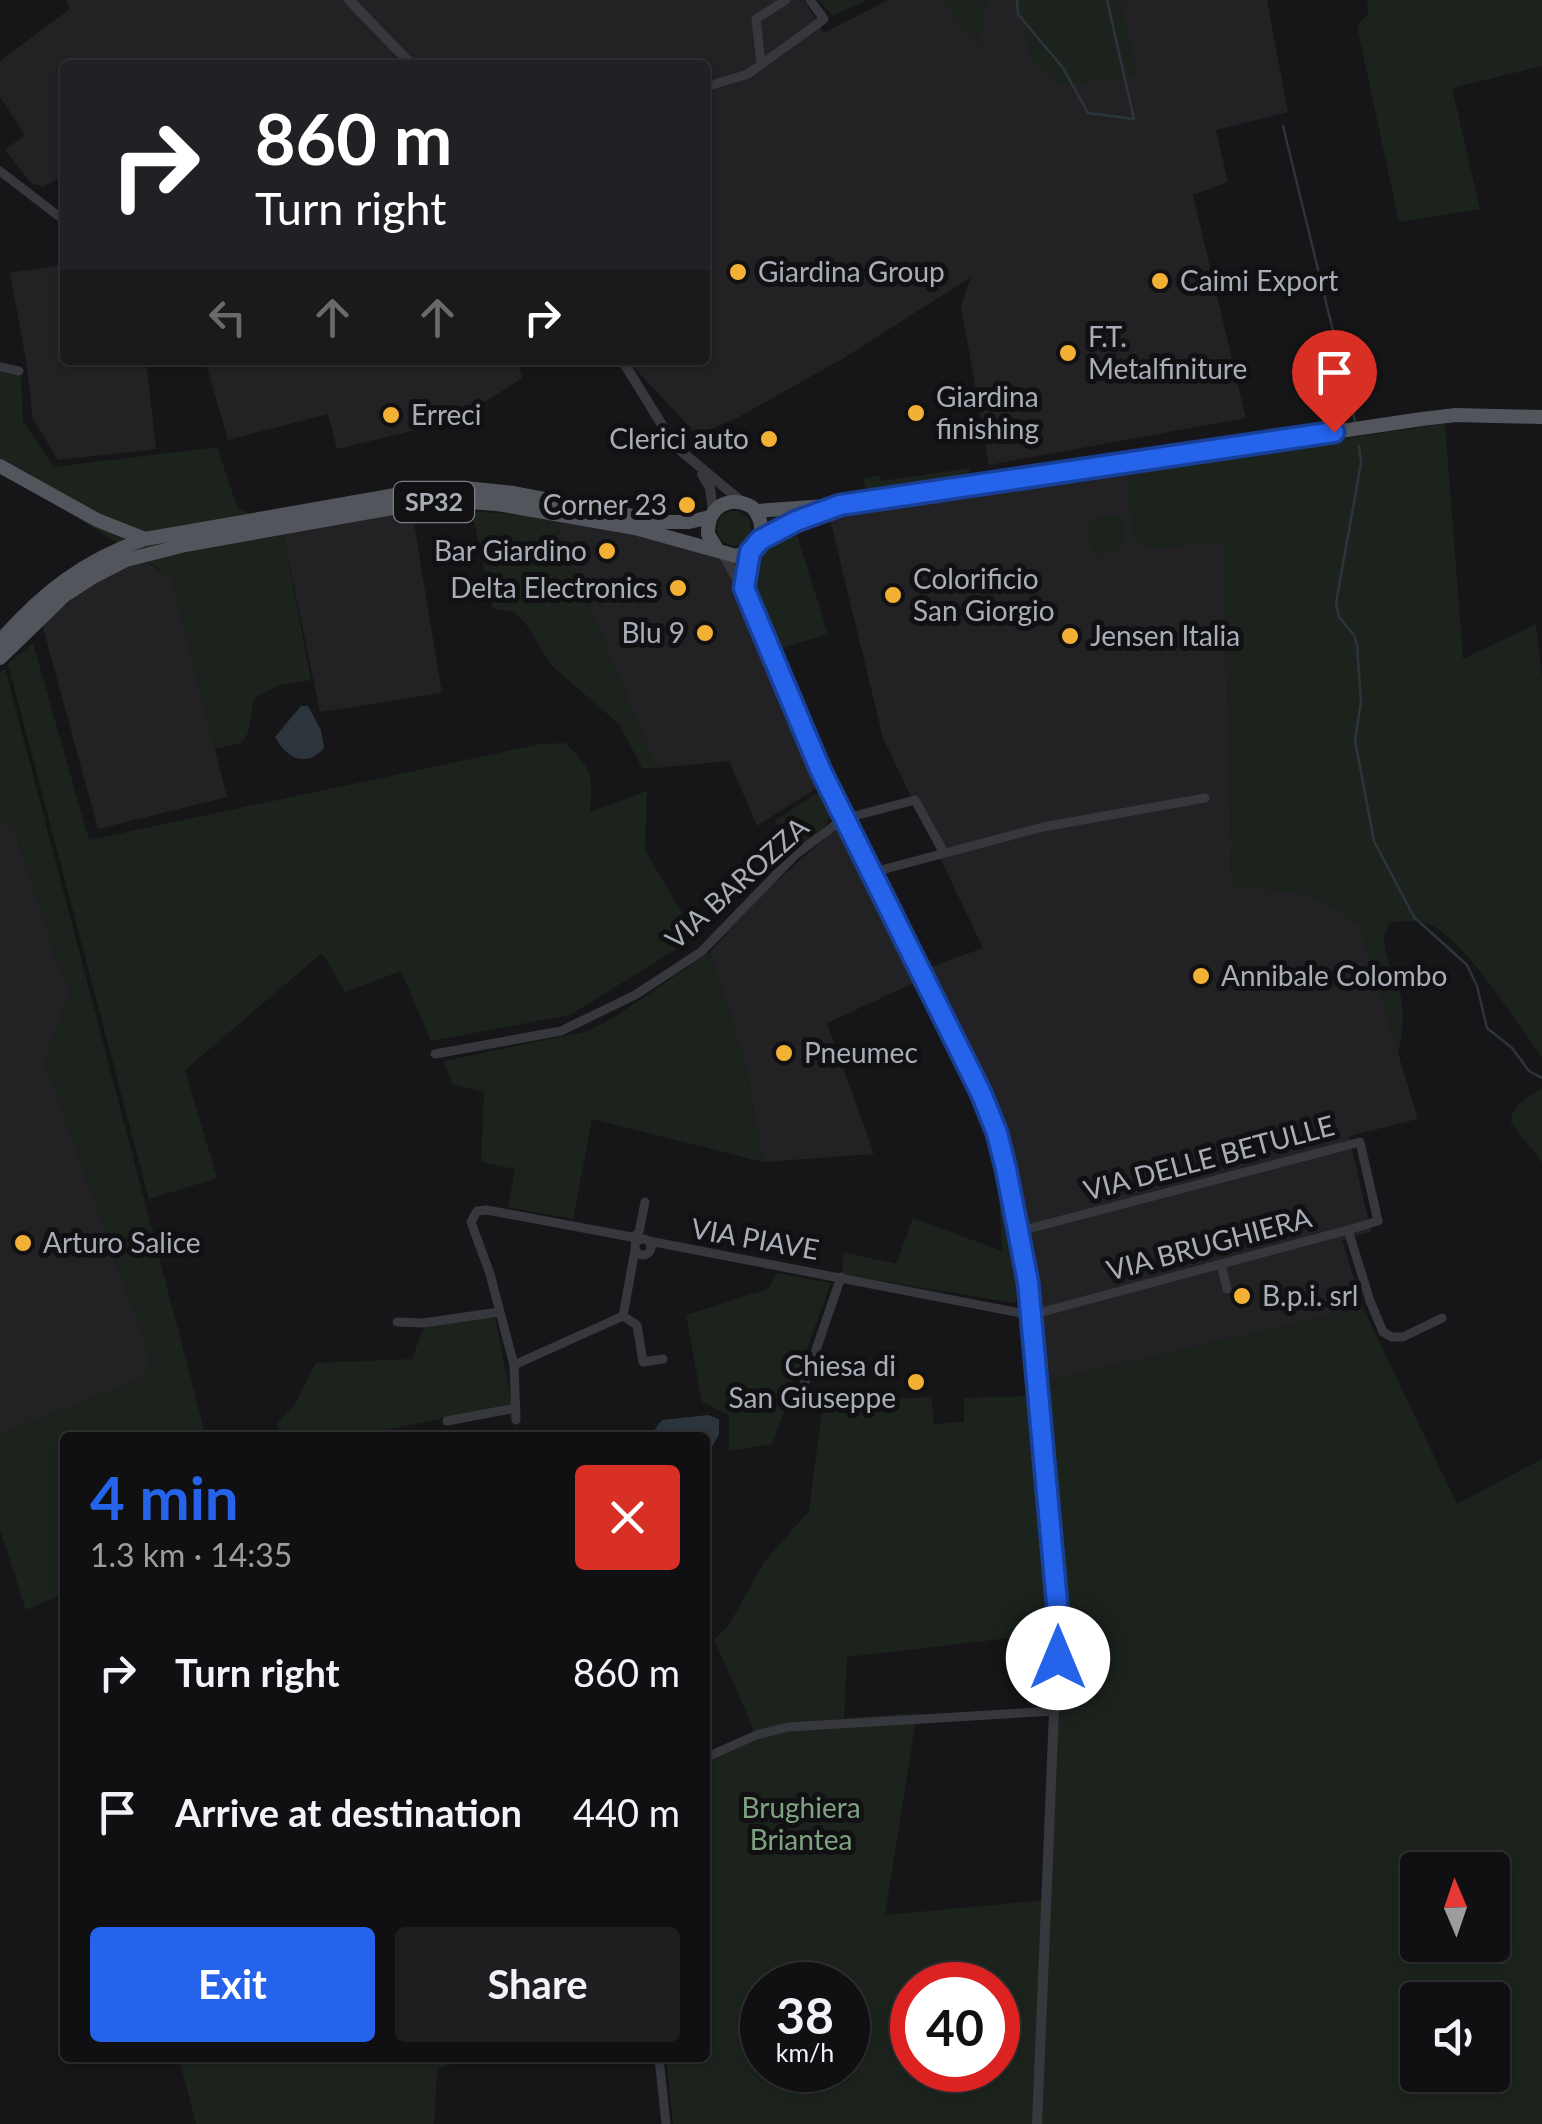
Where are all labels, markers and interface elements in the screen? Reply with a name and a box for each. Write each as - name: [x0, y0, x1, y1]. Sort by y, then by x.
- text: 860 m: [255, 96, 452, 180]
- icon: right: [90, 100, 220, 230]
- text: Turn right: [255, 181, 446, 235]
- place label: Giardina Group: [758, 254, 945, 288]
- marker: Giardina Group: [727, 261, 749, 283]
- place label: Caimi Export: [1180, 263, 1338, 297]
- marker: Caimi Export: [1149, 270, 1171, 292]
- icon: left: [200, 290, 255, 345]
- icon: ahead: [305, 290, 360, 345]
- icon: ahead: [410, 290, 465, 345]
- icon: right: [515, 290, 570, 345]
- place label: F.T. Metalfiniture: [1088, 319, 1247, 385]
- pin: [1292, 330, 1377, 433]
- marker: F.T. Metalfiniture: [1057, 342, 1079, 364]
- icon: arrive: [1307, 345, 1362, 400]
- place label: Giardina finishing: [936, 379, 1039, 445]
- place label: Erreci: [411, 397, 481, 431]
- marker: Giardina finishing: [905, 402, 927, 424]
- marker: Erreci: [380, 404, 402, 426]
- place label: Clerici auto: [609, 421, 749, 455]
- marker: Clerici auto: [758, 428, 780, 450]
- road number: SP32: [394, 482, 474, 522]
- place label: Corner 23: [543, 487, 667, 521]
- marker: Corner 23: [676, 494, 698, 516]
- place label: Bar Giardino: [434, 533, 587, 567]
- marker: Bar Giardino: [596, 540, 618, 562]
- place label: Colorificio San Giorgio: [913, 561, 1055, 627]
- place label: Delta Electronics: [450, 570, 658, 604]
- marker: Delta Electronics: [667, 577, 689, 599]
- marker: Colorificio San Giorgio: [882, 584, 904, 606]
- place label: Blu 9: [622, 615, 685, 649]
- place label: Jensen Italia: [1090, 618, 1240, 652]
- marker: Blu 9: [694, 622, 716, 644]
- marker: Jensen Italia: [1059, 625, 1081, 647]
- street label: VIA BAROZZA: [658, 809, 815, 955]
- place label: Annibale Colombo: [1221, 958, 1447, 992]
- marker: Annibale Colombo: [1190, 965, 1212, 987]
- place label: Pneumec: [804, 1035, 918, 1069]
- marker: Pneumec: [773, 1042, 795, 1064]
- street label: VIA DELLE BETULLE: [1080, 1107, 1338, 1207]
- street label: VIA BRUGHIERA: [1103, 1199, 1315, 1287]
- street label: VIA PIAVE: [689, 1210, 822, 1266]
- place label: Arturo Salice: [43, 1225, 201, 1259]
- marker: Arturo Salice: [12, 1232, 34, 1254]
- place label: B.p.i. srl: [1262, 1278, 1358, 1312]
- marker: B.p.i. srl: [1231, 1285, 1253, 1307]
- place label: Chiesa di San Giuseppe: [729, 1348, 896, 1414]
- marker: Chiesa di San Giuseppe: [905, 1371, 927, 1393]
- text: 4 min: [90, 1461, 239, 1533]
- button: close: [575, 1465, 680, 1570]
- text: 1.3 km · 14:35: [90, 1535, 292, 1574]
- position arrow: [1006, 1606, 1110, 1710]
- icon: right: [90, 1645, 145, 1700]
- text: Turn right: [175, 1649, 340, 1695]
- text: 860 m: [573, 1649, 680, 1695]
- icon: arrive: [90, 1785, 145, 1840]
- text: Arrive at destination: [175, 1789, 522, 1835]
- text: 440 m: [573, 1789, 680, 1835]
- park label: Brughiera Briantea: [741, 1790, 861, 1856]
- north arrow: [1400, 1852, 1510, 1962]
- map controls: [1400, 1852, 1510, 2092]
- button: Exit: [90, 1927, 375, 2042]
- button: Share: [395, 1927, 680, 2042]
- speed limit sign: 40: [890, 1962, 1020, 2092]
- button: sound: [1400, 1982, 1510, 2092]
- text: 38: [776, 1985, 834, 2045]
- text: km/h: [776, 2037, 834, 2067]

